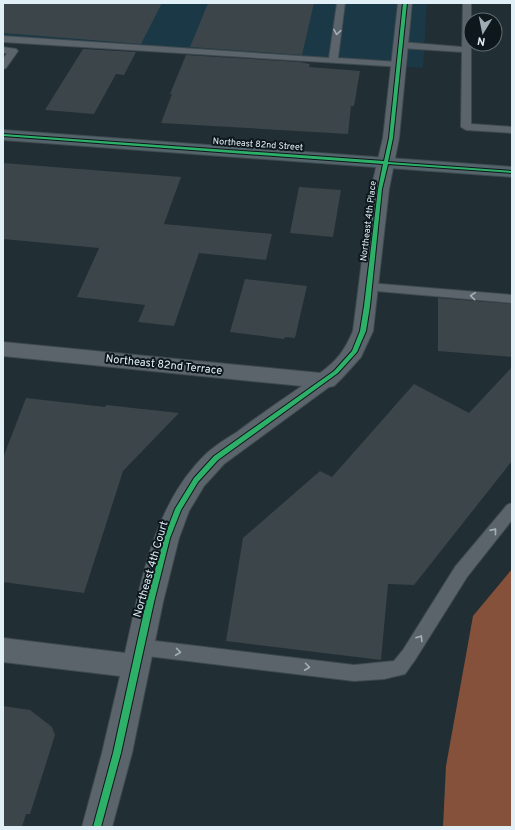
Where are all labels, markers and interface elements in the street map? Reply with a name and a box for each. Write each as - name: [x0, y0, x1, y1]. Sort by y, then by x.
- north arrow: [463, 12, 503, 52]
- one-way arrow: [333, 29, 342, 35]
- text: N: [476, 33, 487, 48]
- street label: Northeast 82nd Street: [212, 136, 304, 153]
- street label: Northeast 4th Place: [358, 180, 379, 262]
- one-way arrow: [470, 291, 476, 300]
- street label: Northeast 82nd Terrace: [105, 352, 223, 378]
- street label: Northeast 4th Court: [130, 519, 171, 619]
- one-way arrow: [490, 529, 497, 536]
- one-way arrow: [415, 635, 423, 642]
- one-way arrow: [174, 647, 181, 656]
- one-way arrow: [304, 663, 310, 672]

